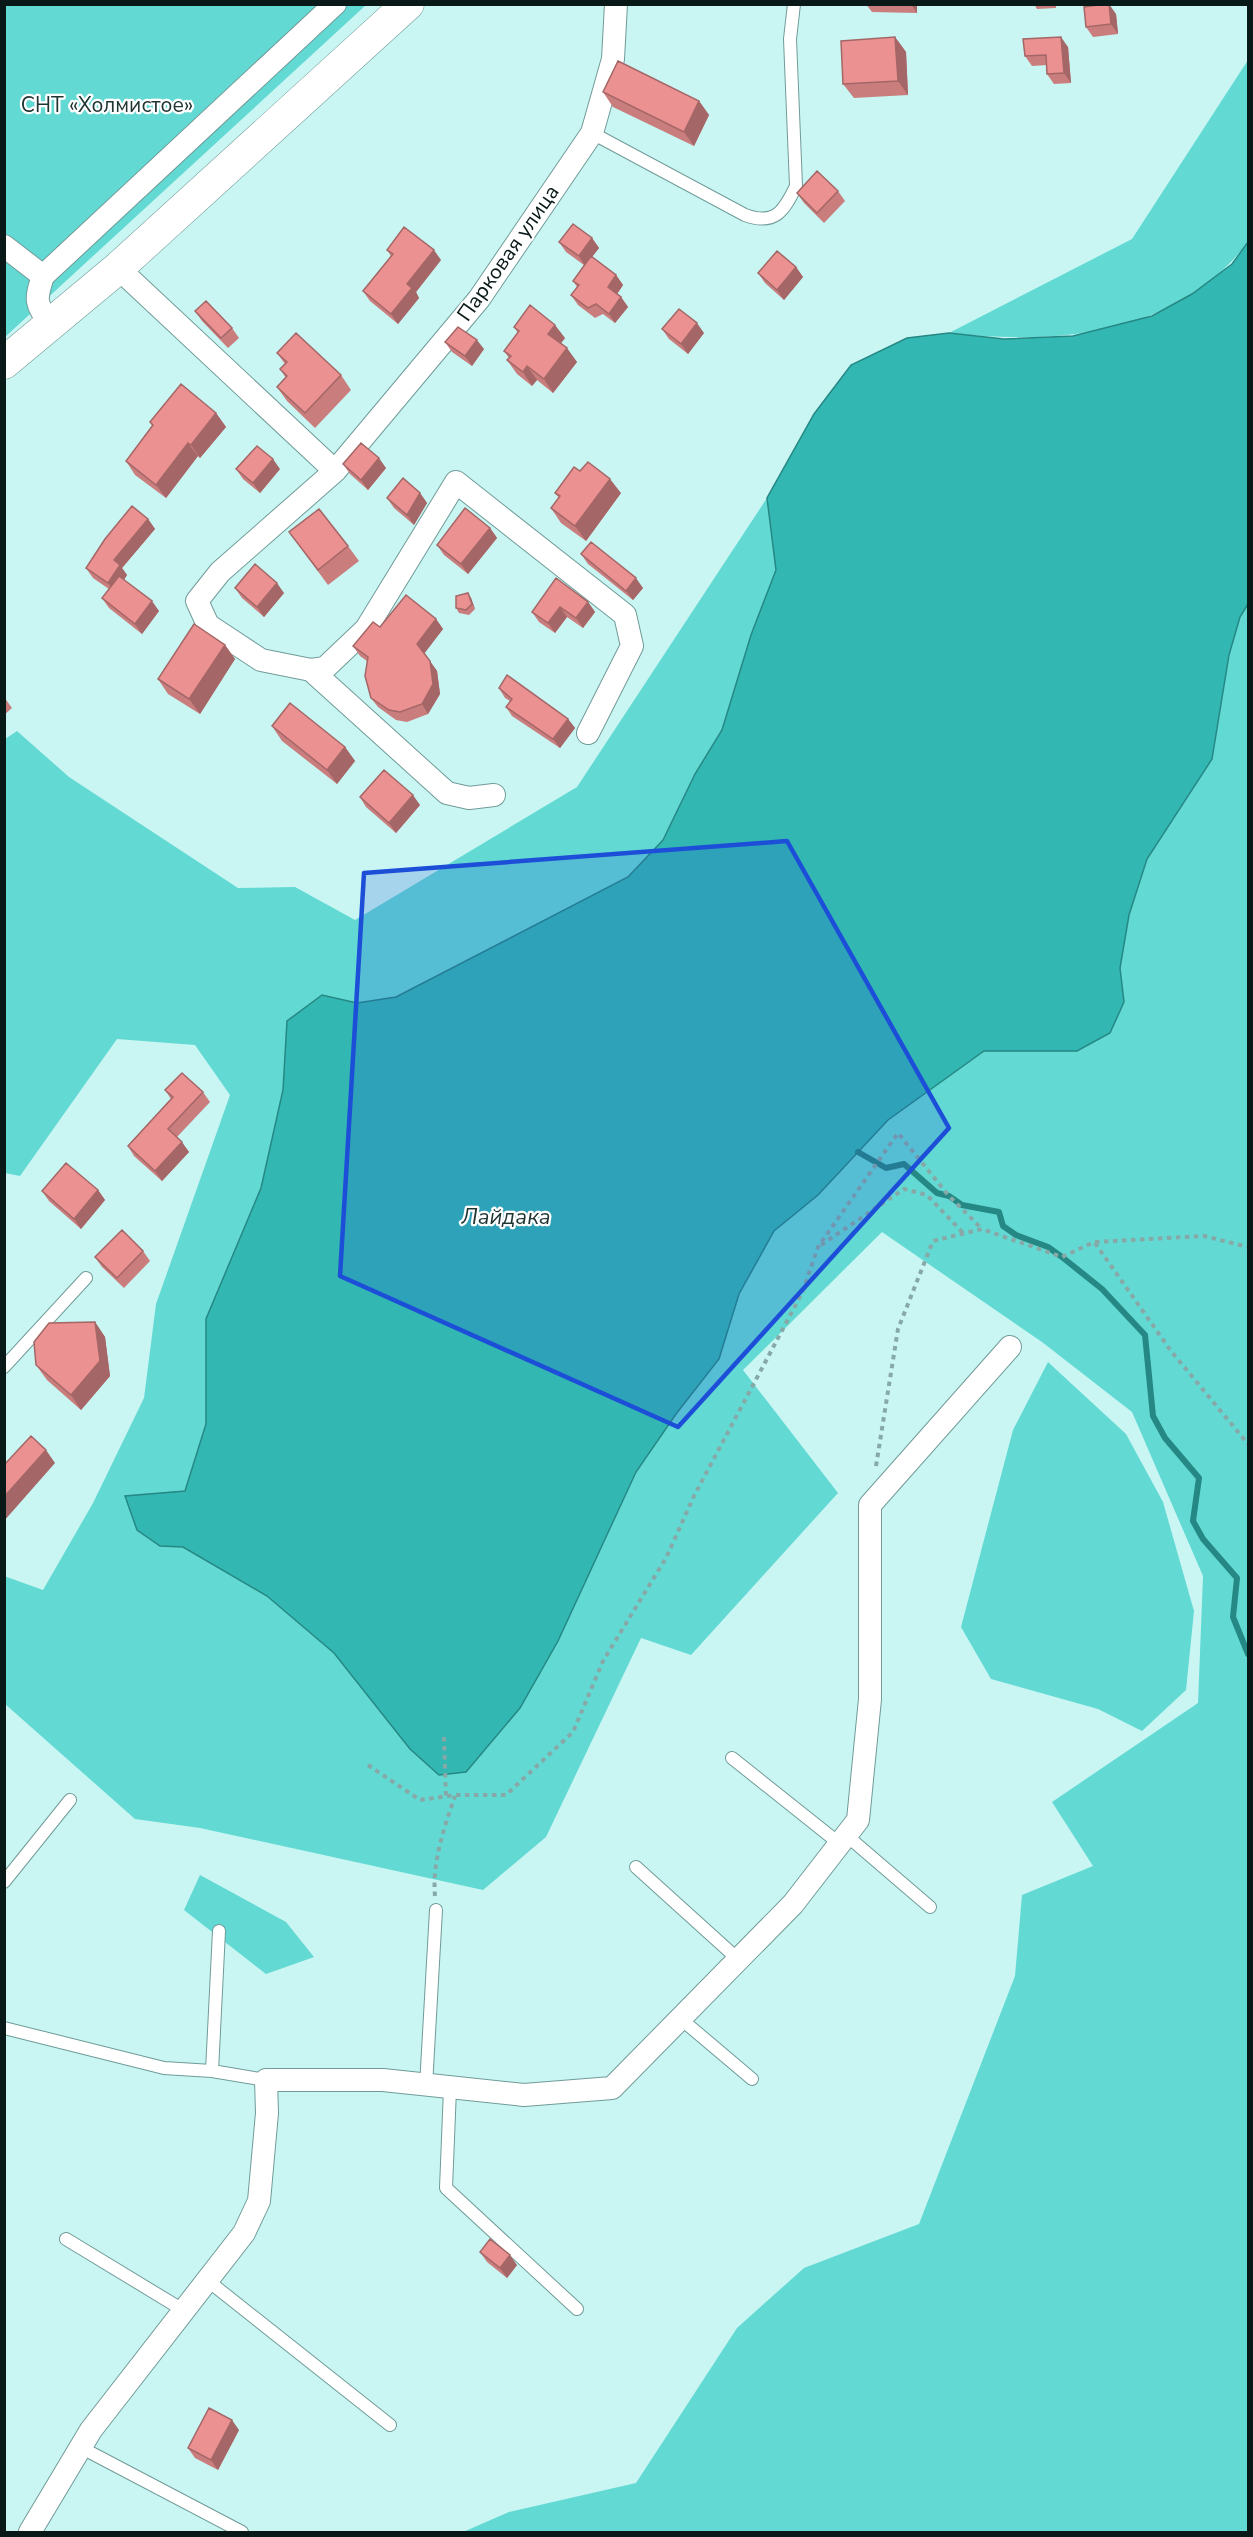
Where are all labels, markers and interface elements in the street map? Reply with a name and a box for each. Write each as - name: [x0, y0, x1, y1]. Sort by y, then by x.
- park label: СНТ «Холмистое»: [21, 91, 193, 119]
- street label: Парковая улица: [450, 179, 566, 327]
- water label: Лайдака: [460, 1202, 551, 1232]

